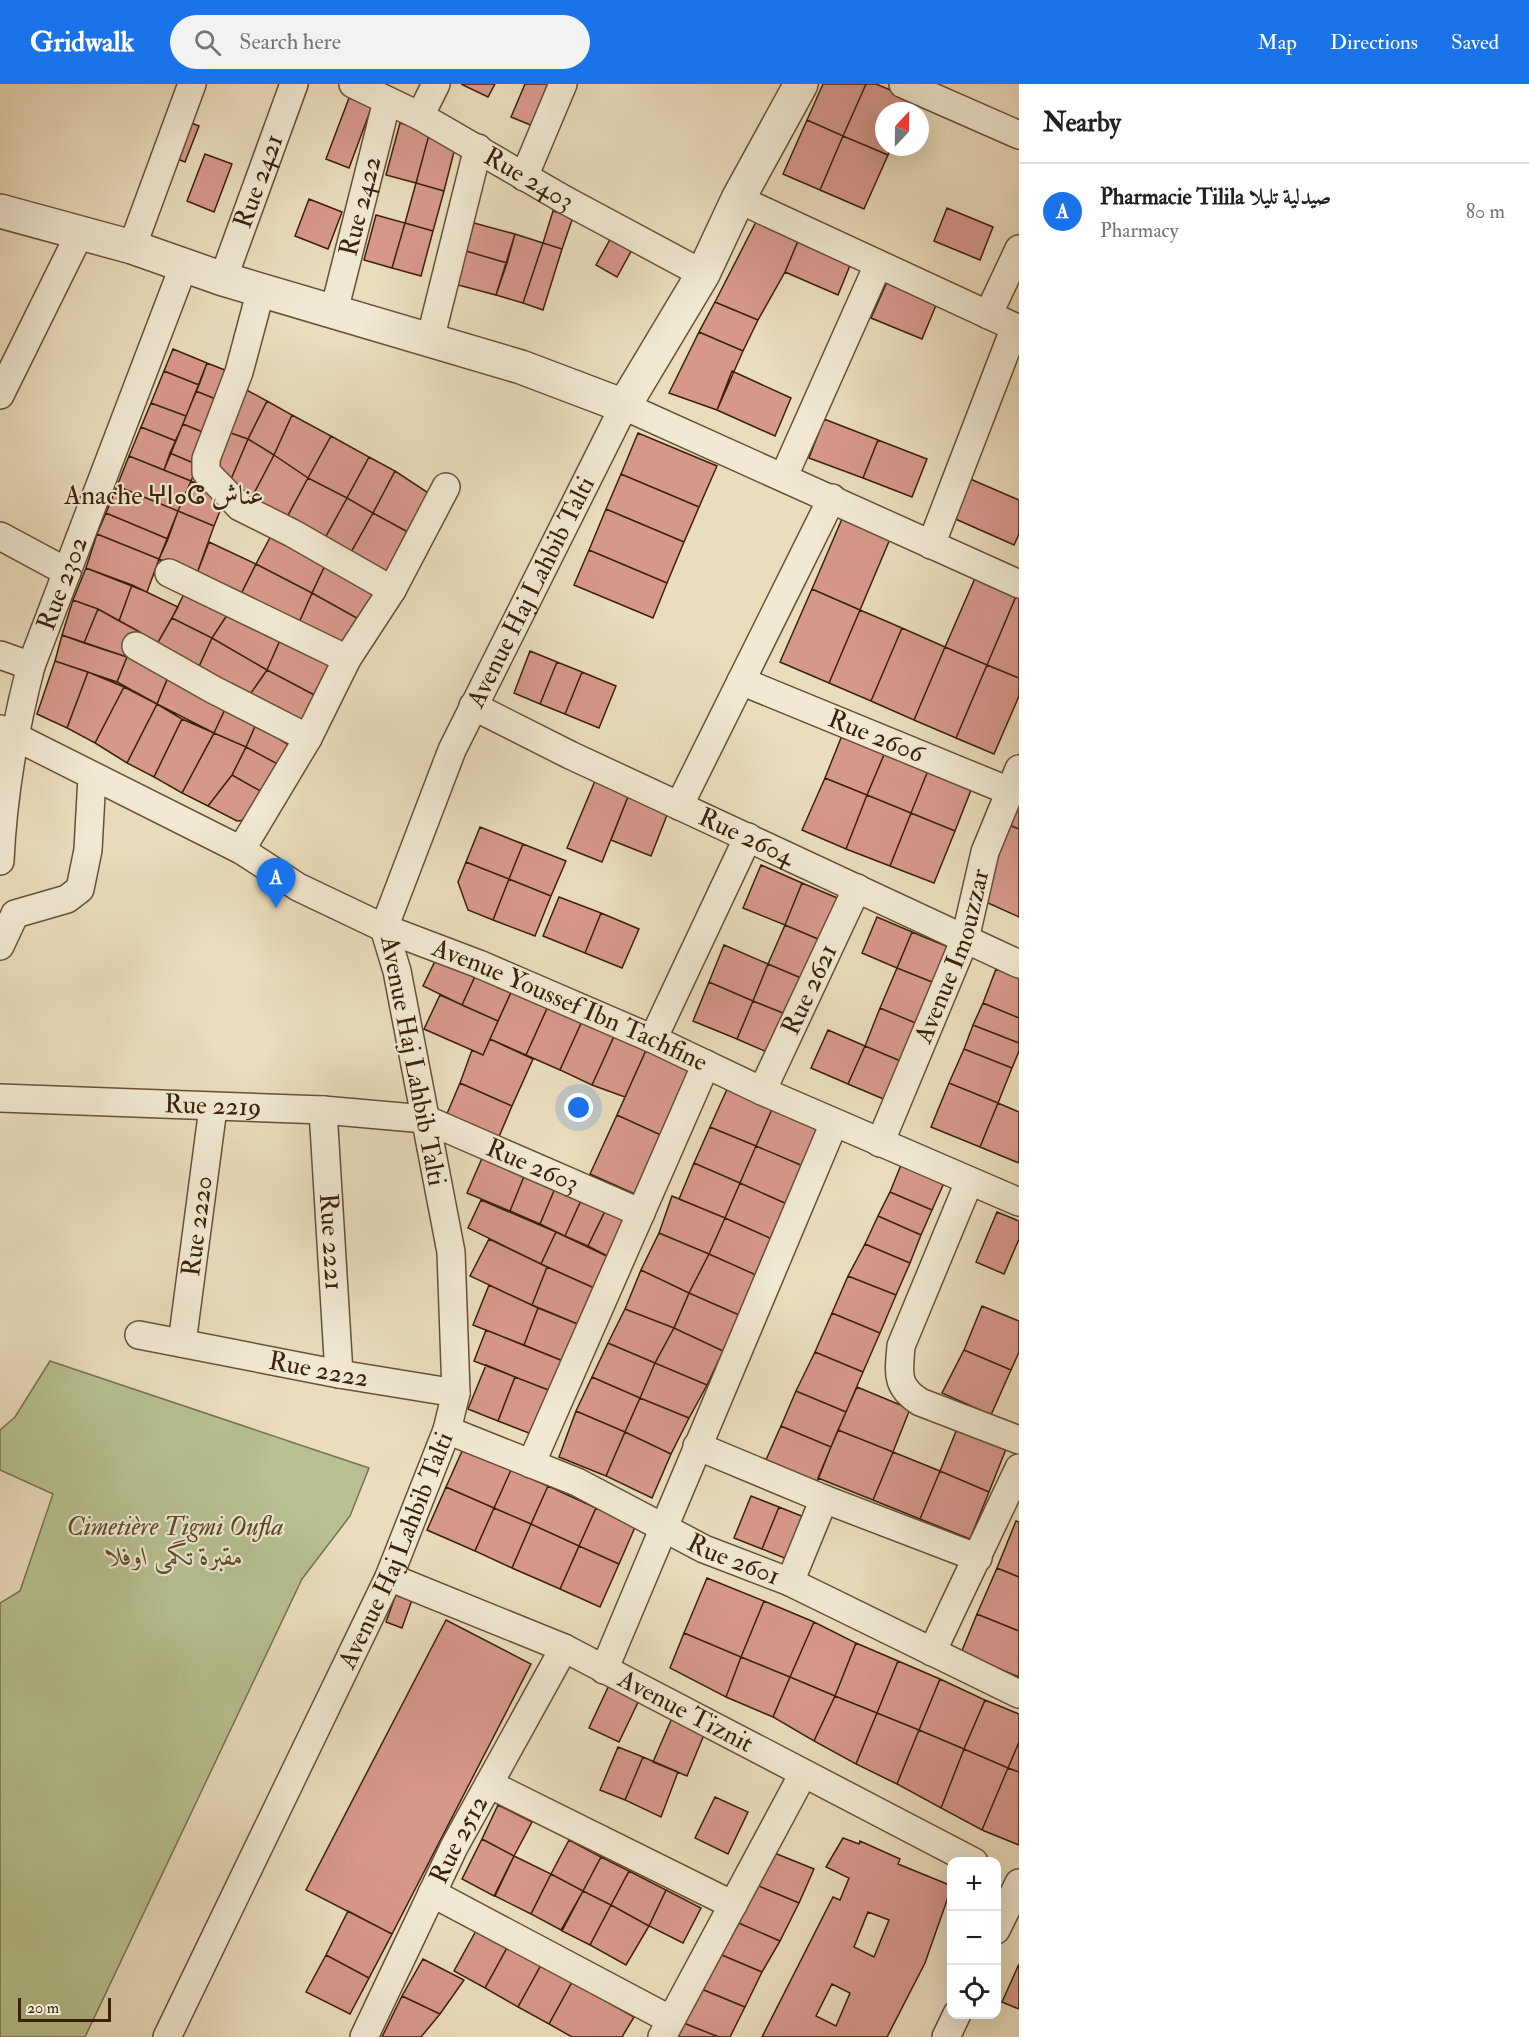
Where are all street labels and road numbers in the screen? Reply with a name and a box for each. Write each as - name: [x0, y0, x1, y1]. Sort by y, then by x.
- street label: Rue 2421: [227, 130, 290, 233]
- street label: Rue 2403: [478, 140, 579, 218]
- street label: Rue 2422: [332, 153, 388, 260]
- street label: Avenue Haj Lahbib Talti: [459, 471, 602, 714]
- street label: Rue 2302: [30, 532, 95, 635]
- street label: Rue 2606: [823, 702, 931, 771]
- street label: Rue 2604: [693, 801, 800, 873]
- street label: Avenue Imouzzar: [907, 865, 997, 1049]
- street label: Avenue Youssef Ibn Tachfine: [427, 931, 713, 1079]
- street label: Avenue Haj Lahbib Talti: [373, 932, 453, 1189]
- street label: Rue 2621: [774, 939, 845, 1040]
- street label: Rue 2219: [164, 1088, 262, 1124]
- street label: Rue 2603: [481, 1132, 584, 1200]
- street label: Rue 2220: [175, 1174, 220, 1278]
- street label: Rue 2221: [312, 1192, 350, 1291]
- street label: Rue 2222: [266, 1345, 371, 1395]
- street label: Avenue Haj Lahbib Talti: [331, 1428, 461, 1675]
- street label: Rue 2601: [681, 1527, 784, 1593]
- street label: Avenue Tiznit: [612, 1663, 759, 1760]
- street label: Rue 2512: [423, 1790, 495, 1889]

